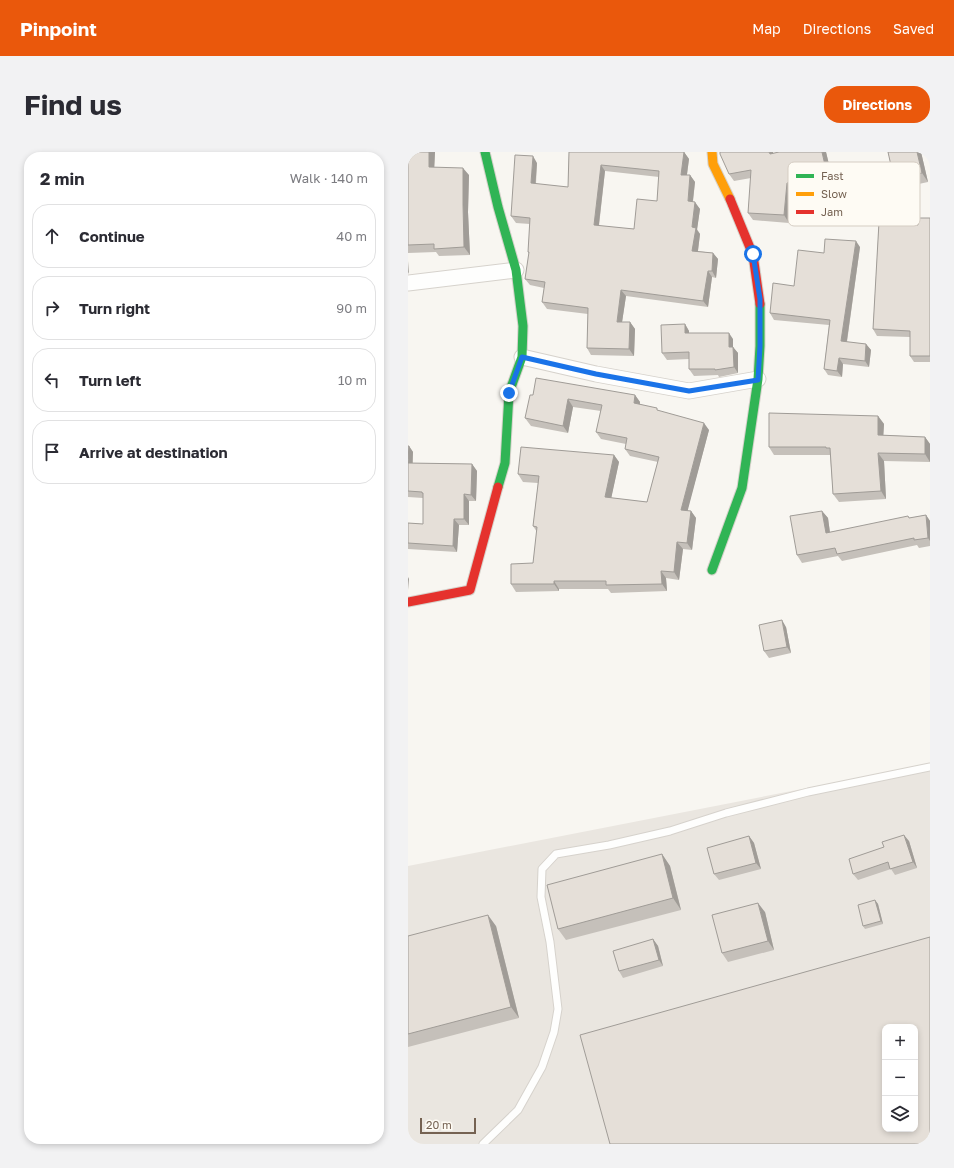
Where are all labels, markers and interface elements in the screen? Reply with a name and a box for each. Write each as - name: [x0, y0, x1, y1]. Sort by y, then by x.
- text: Pinpoint: [20, 17, 97, 40]
- text: Map: [752, 20, 781, 37]
- text: Directions: [803, 20, 871, 37]
- text: Saved: [893, 20, 934, 37]
- button: Directions: [824, 86, 930, 123]
- text: Find us: [24, 88, 122, 121]
- legend: [788, 162, 920, 226]
- text: 2 min: [40, 168, 84, 189]
- text: Fast: [821, 169, 844, 182]
- text: Walk · 140 m: [290, 170, 368, 186]
- text: Slow: [821, 187, 847, 200]
- text: Jam: [821, 205, 843, 218]
- icon: ahead: [41, 225, 63, 247]
- text: Continue: [79, 227, 145, 245]
- text: 40 m: [336, 228, 367, 244]
- route start: [744, 245, 762, 263]
- icon: right: [41, 297, 63, 319]
- text: Turn right: [79, 299, 150, 317]
- text: 90 m: [336, 300, 367, 316]
- icon: left: [41, 369, 63, 391]
- text: Turn left: [79, 371, 141, 389]
- text: 10 m: [338, 372, 367, 388]
- route end: [500, 384, 518, 402]
- icon: arrive: [41, 441, 63, 463]
- text: Arrive at destination: [79, 443, 228, 461]
- map controls: [882, 1024, 918, 1132]
- button: +: [882, 1024, 918, 1060]
- button: −: [882, 1060, 918, 1096]
- button: layers: [882, 1096, 918, 1132]
- scale bar: [420, 1116, 476, 1135]
- text: 20 m: [426, 1118, 452, 1131]

